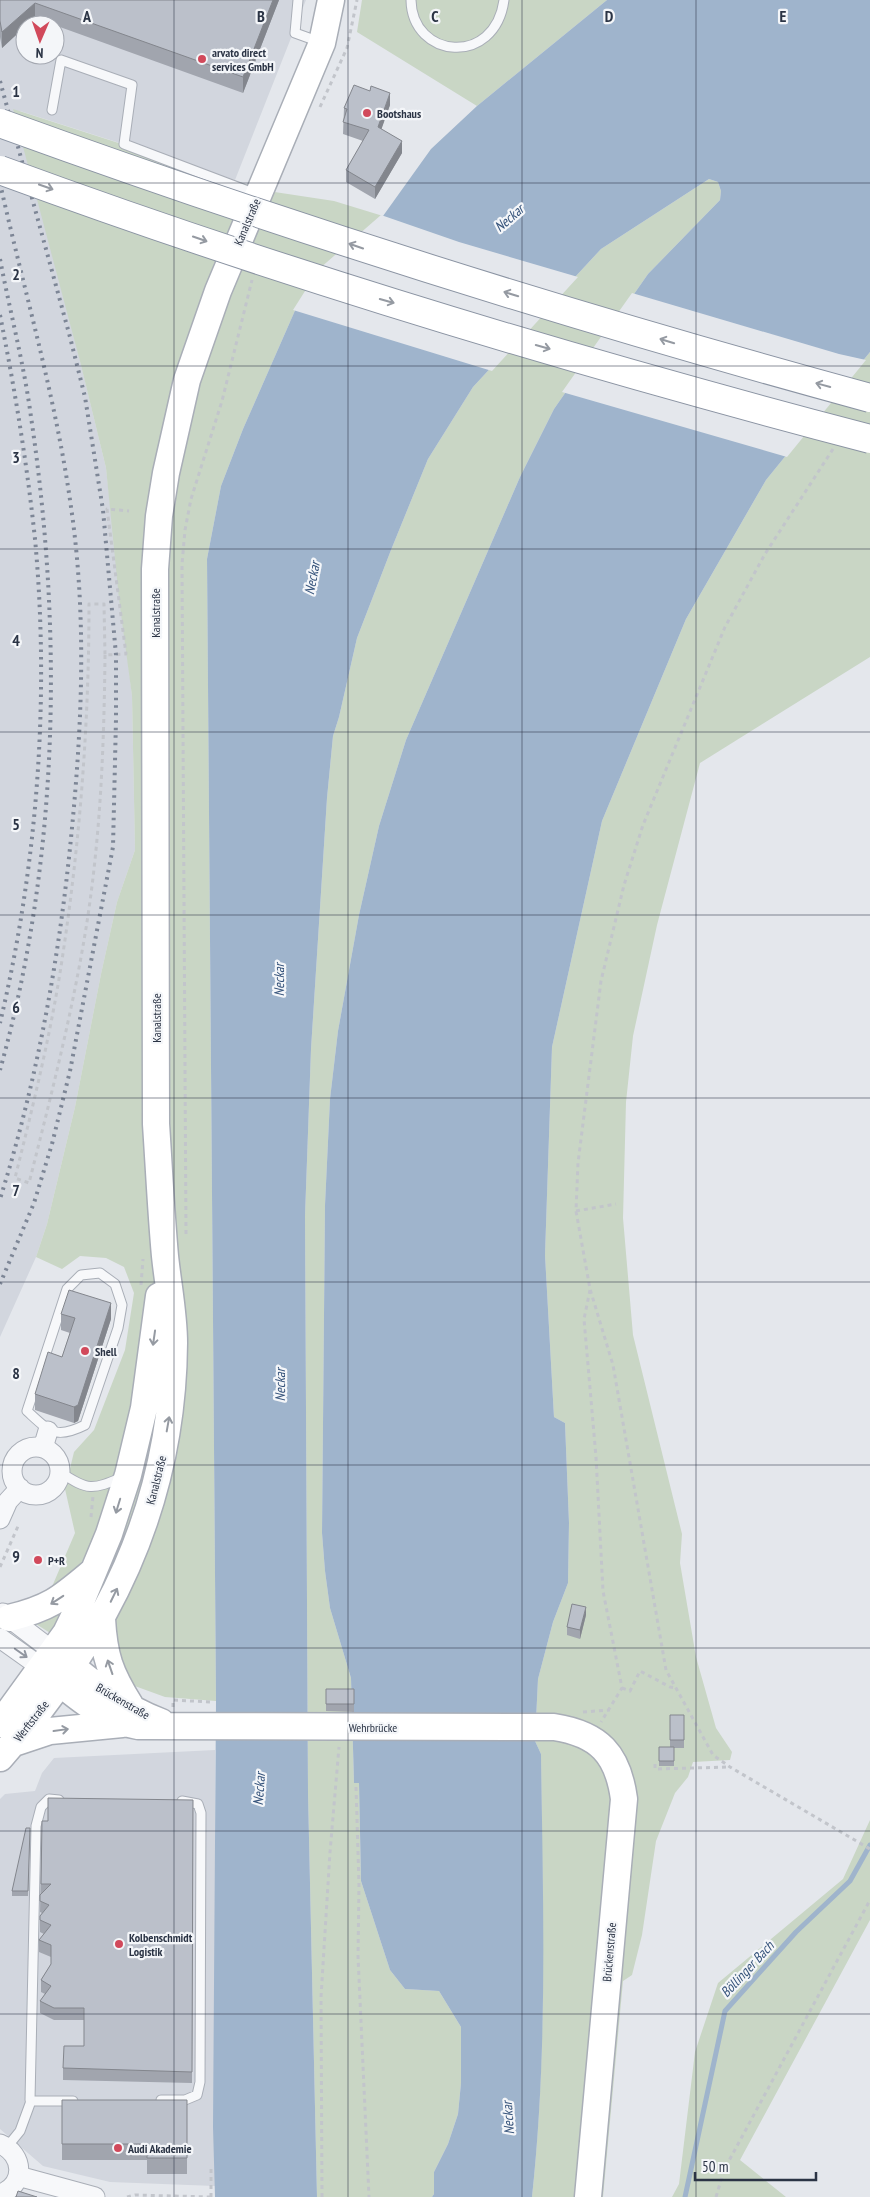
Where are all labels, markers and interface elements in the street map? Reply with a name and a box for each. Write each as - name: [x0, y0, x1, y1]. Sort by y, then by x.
- text: A: [82, 6, 92, 26]
- text: B: [257, 6, 265, 26]
- text: C: [431, 6, 439, 26]
- text: D: [605, 6, 614, 26]
- text: E: [780, 6, 787, 26]
- north arrow: [15, 15, 65, 65]
- text: N: [35, 44, 44, 62]
- place label: arvato direct services GmbH: [212, 45, 274, 74]
- marker: arvato direct services GmbH: [196, 53, 208, 65]
- text: 1: [12, 81, 20, 101]
- place label: Bootshaus: [377, 106, 421, 121]
- marker: Bootshaus: [361, 107, 373, 119]
- one-way arrow: [38, 183, 53, 192]
- street label: Kanalstraße: [230, 196, 264, 248]
- water label: Neckar: [491, 199, 529, 236]
- one-way arrow: [191, 235, 207, 244]
- one-way arrow: [348, 240, 364, 250]
- text: 2: [12, 264, 20, 284]
- one-way arrow: [504, 289, 519, 298]
- one-way arrow: [379, 297, 395, 307]
- one-way arrow: [659, 335, 675, 345]
- one-way arrow: [534, 343, 550, 353]
- one-way arrow: [815, 380, 831, 389]
- text: 3: [12, 447, 20, 467]
- water label: Neckar: [300, 558, 324, 596]
- street label: Kanalstraße: [148, 588, 163, 638]
- text: 4: [12, 630, 20, 650]
- text: 5: [12, 814, 20, 834]
- water label: Neckar: [270, 961, 288, 997]
- street label: Kanalstraße: [149, 993, 164, 1043]
- text: 6: [12, 997, 20, 1017]
- text: 7: [12, 1180, 20, 1200]
- one-way arrow: [149, 1330, 159, 1346]
- place label: Shell: [95, 1344, 117, 1359]
- marker: Shell: [79, 1345, 91, 1357]
- text: 8: [12, 1363, 20, 1383]
- water label: Neckar: [271, 1366, 289, 1402]
- one-way arrow: [163, 1416, 173, 1432]
- street label: Kanalstraße: [143, 1454, 169, 1506]
- one-way arrow: [113, 1498, 122, 1513]
- text: 9: [12, 1546, 20, 1566]
- place label: P+R: [48, 1553, 65, 1568]
- marker: P+R: [32, 1554, 44, 1566]
- one-way arrow: [110, 1588, 119, 1603]
- one-way arrow: [51, 1595, 65, 1605]
- one-way arrow: [14, 1648, 28, 1658]
- one-way arrow: [105, 1660, 114, 1675]
- street label: Brückenstraße: [94, 1680, 153, 1722]
- street label: Werftstraße: [10, 1697, 52, 1745]
- street label: Wehrbrücke: [349, 1720, 397, 1735]
- one-way arrow: [52, 1724, 68, 1734]
- water label: Neckar: [249, 1770, 269, 1806]
- street label: Brückenstraße: [599, 1922, 619, 1982]
- place label: Kolbenschmidt Logistik: [129, 1930, 193, 1959]
- water label: Böllinger Bach: [716, 1937, 778, 2001]
- marker: Kolbenschmidt Logistik: [113, 1938, 125, 1950]
- water label: Neckar: [498, 2099, 518, 2135]
- place label: Audi Akademie: [127, 2141, 192, 2156]
- marker: Audi Akademie: [112, 2142, 124, 2154]
- scale bar: [695, 2150, 816, 2182]
- text: 50 m: [702, 2157, 728, 2176]

